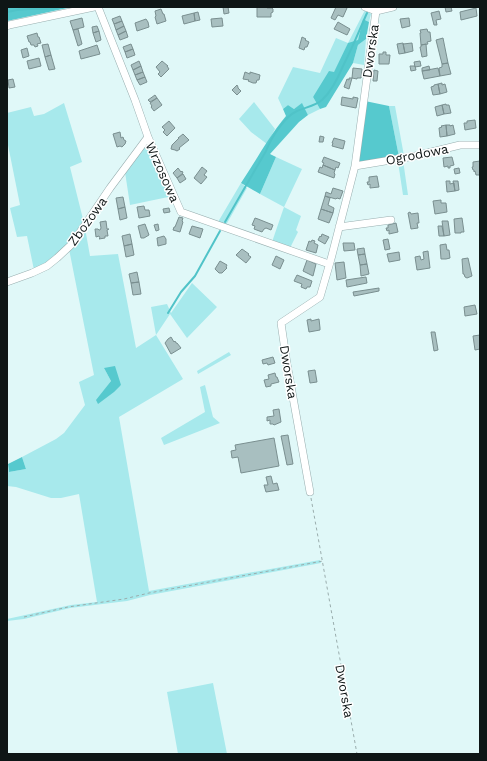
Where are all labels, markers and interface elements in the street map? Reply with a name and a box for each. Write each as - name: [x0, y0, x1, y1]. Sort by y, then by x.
- street label: Dworska: [359, 23, 382, 79]
- street label: Wrzosowa: [143, 140, 183, 205]
- street label: Ogrodowa: [385, 141, 450, 168]
- street label: Zbożowa: [65, 193, 110, 249]
- street label: Dworska: [277, 344, 300, 401]
- street label: Dworska: [332, 663, 357, 720]

